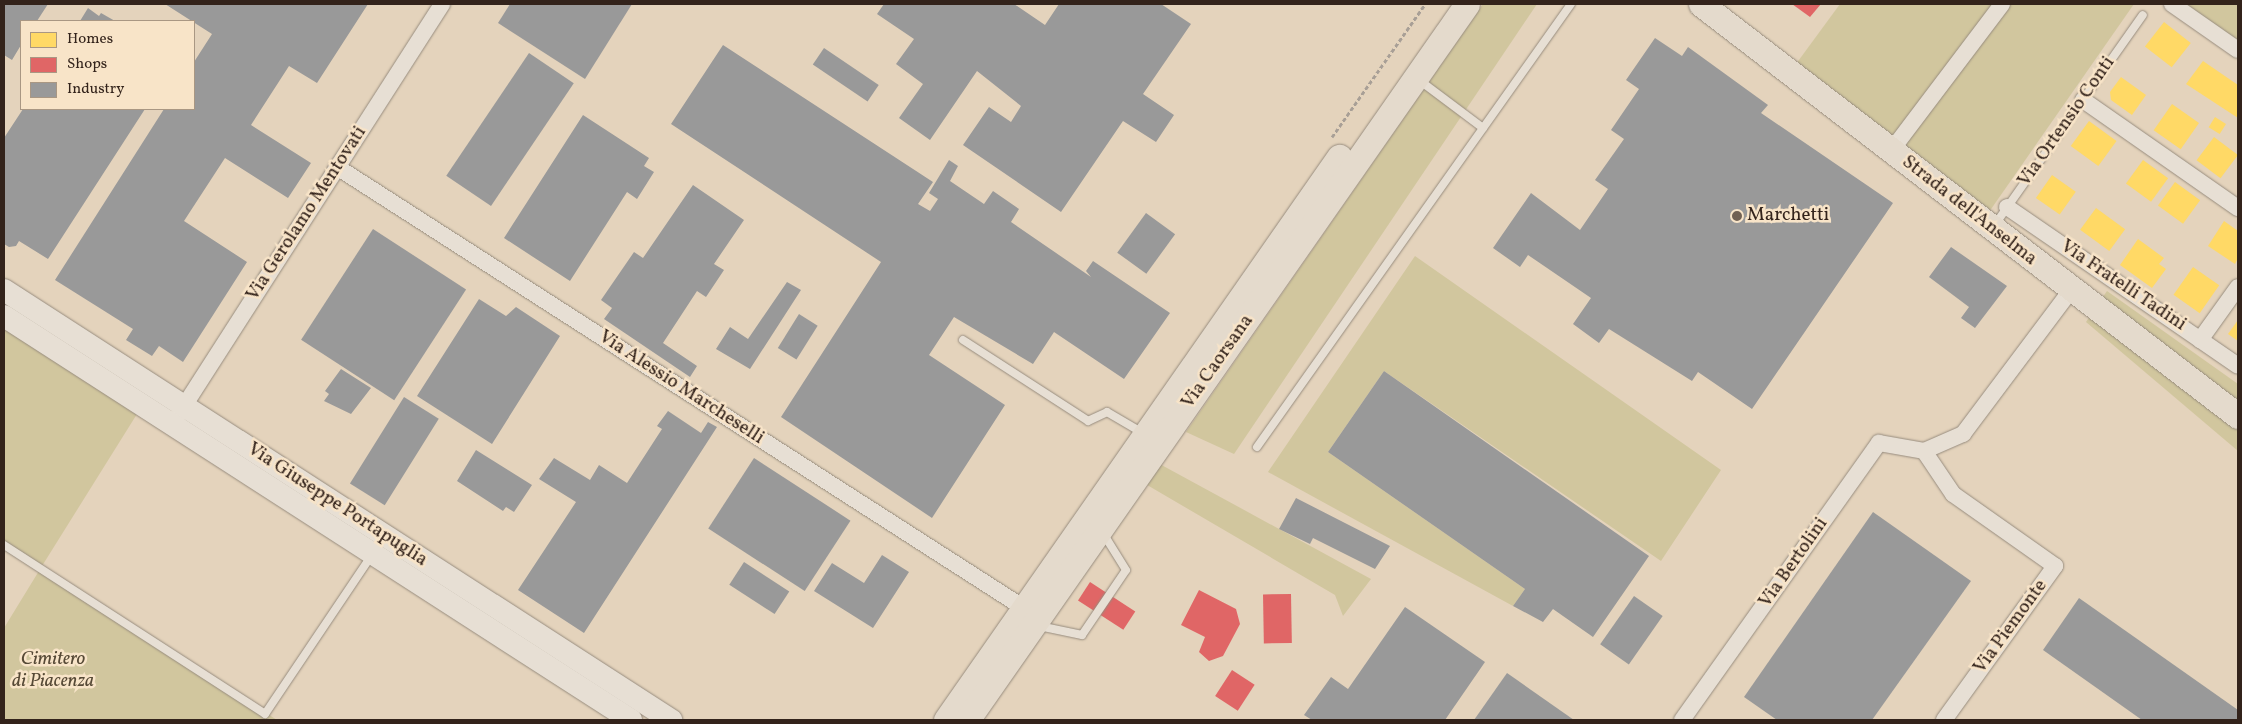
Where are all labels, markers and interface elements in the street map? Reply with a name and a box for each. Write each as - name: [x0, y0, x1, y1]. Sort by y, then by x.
- legend: [20, 20, 195, 110]
- text: Homes: [67, 29, 113, 50]
- street label: Via Ortensio Conti: [2014, 52, 2120, 192]
- text: Shops: [67, 54, 107, 75]
- text: Industry: [67, 79, 124, 100]
- street label: Via Gerolamo Mentovati: [242, 123, 372, 305]
- street label: Strada dell'Anselma: [1897, 151, 2041, 271]
- place label: Marchetti: [1747, 205, 1829, 227]
- marker: Marchetti: [1731, 210, 1743, 222]
- street label: Via Fratelli Tadini: [2055, 235, 2191, 337]
- street label: Via Caorsana: [1177, 311, 1259, 413]
- street label: Via Alessio Marcheselli: [594, 326, 768, 450]
- street label: Via Giuseppe Portapuglia: [243, 438, 431, 572]
- street label: Via Bertolini: [1755, 514, 1833, 612]
- street label: Via Piemonte: [1969, 576, 2053, 678]
- park label: Cimitero di Piacenza: [12, 649, 94, 693]

